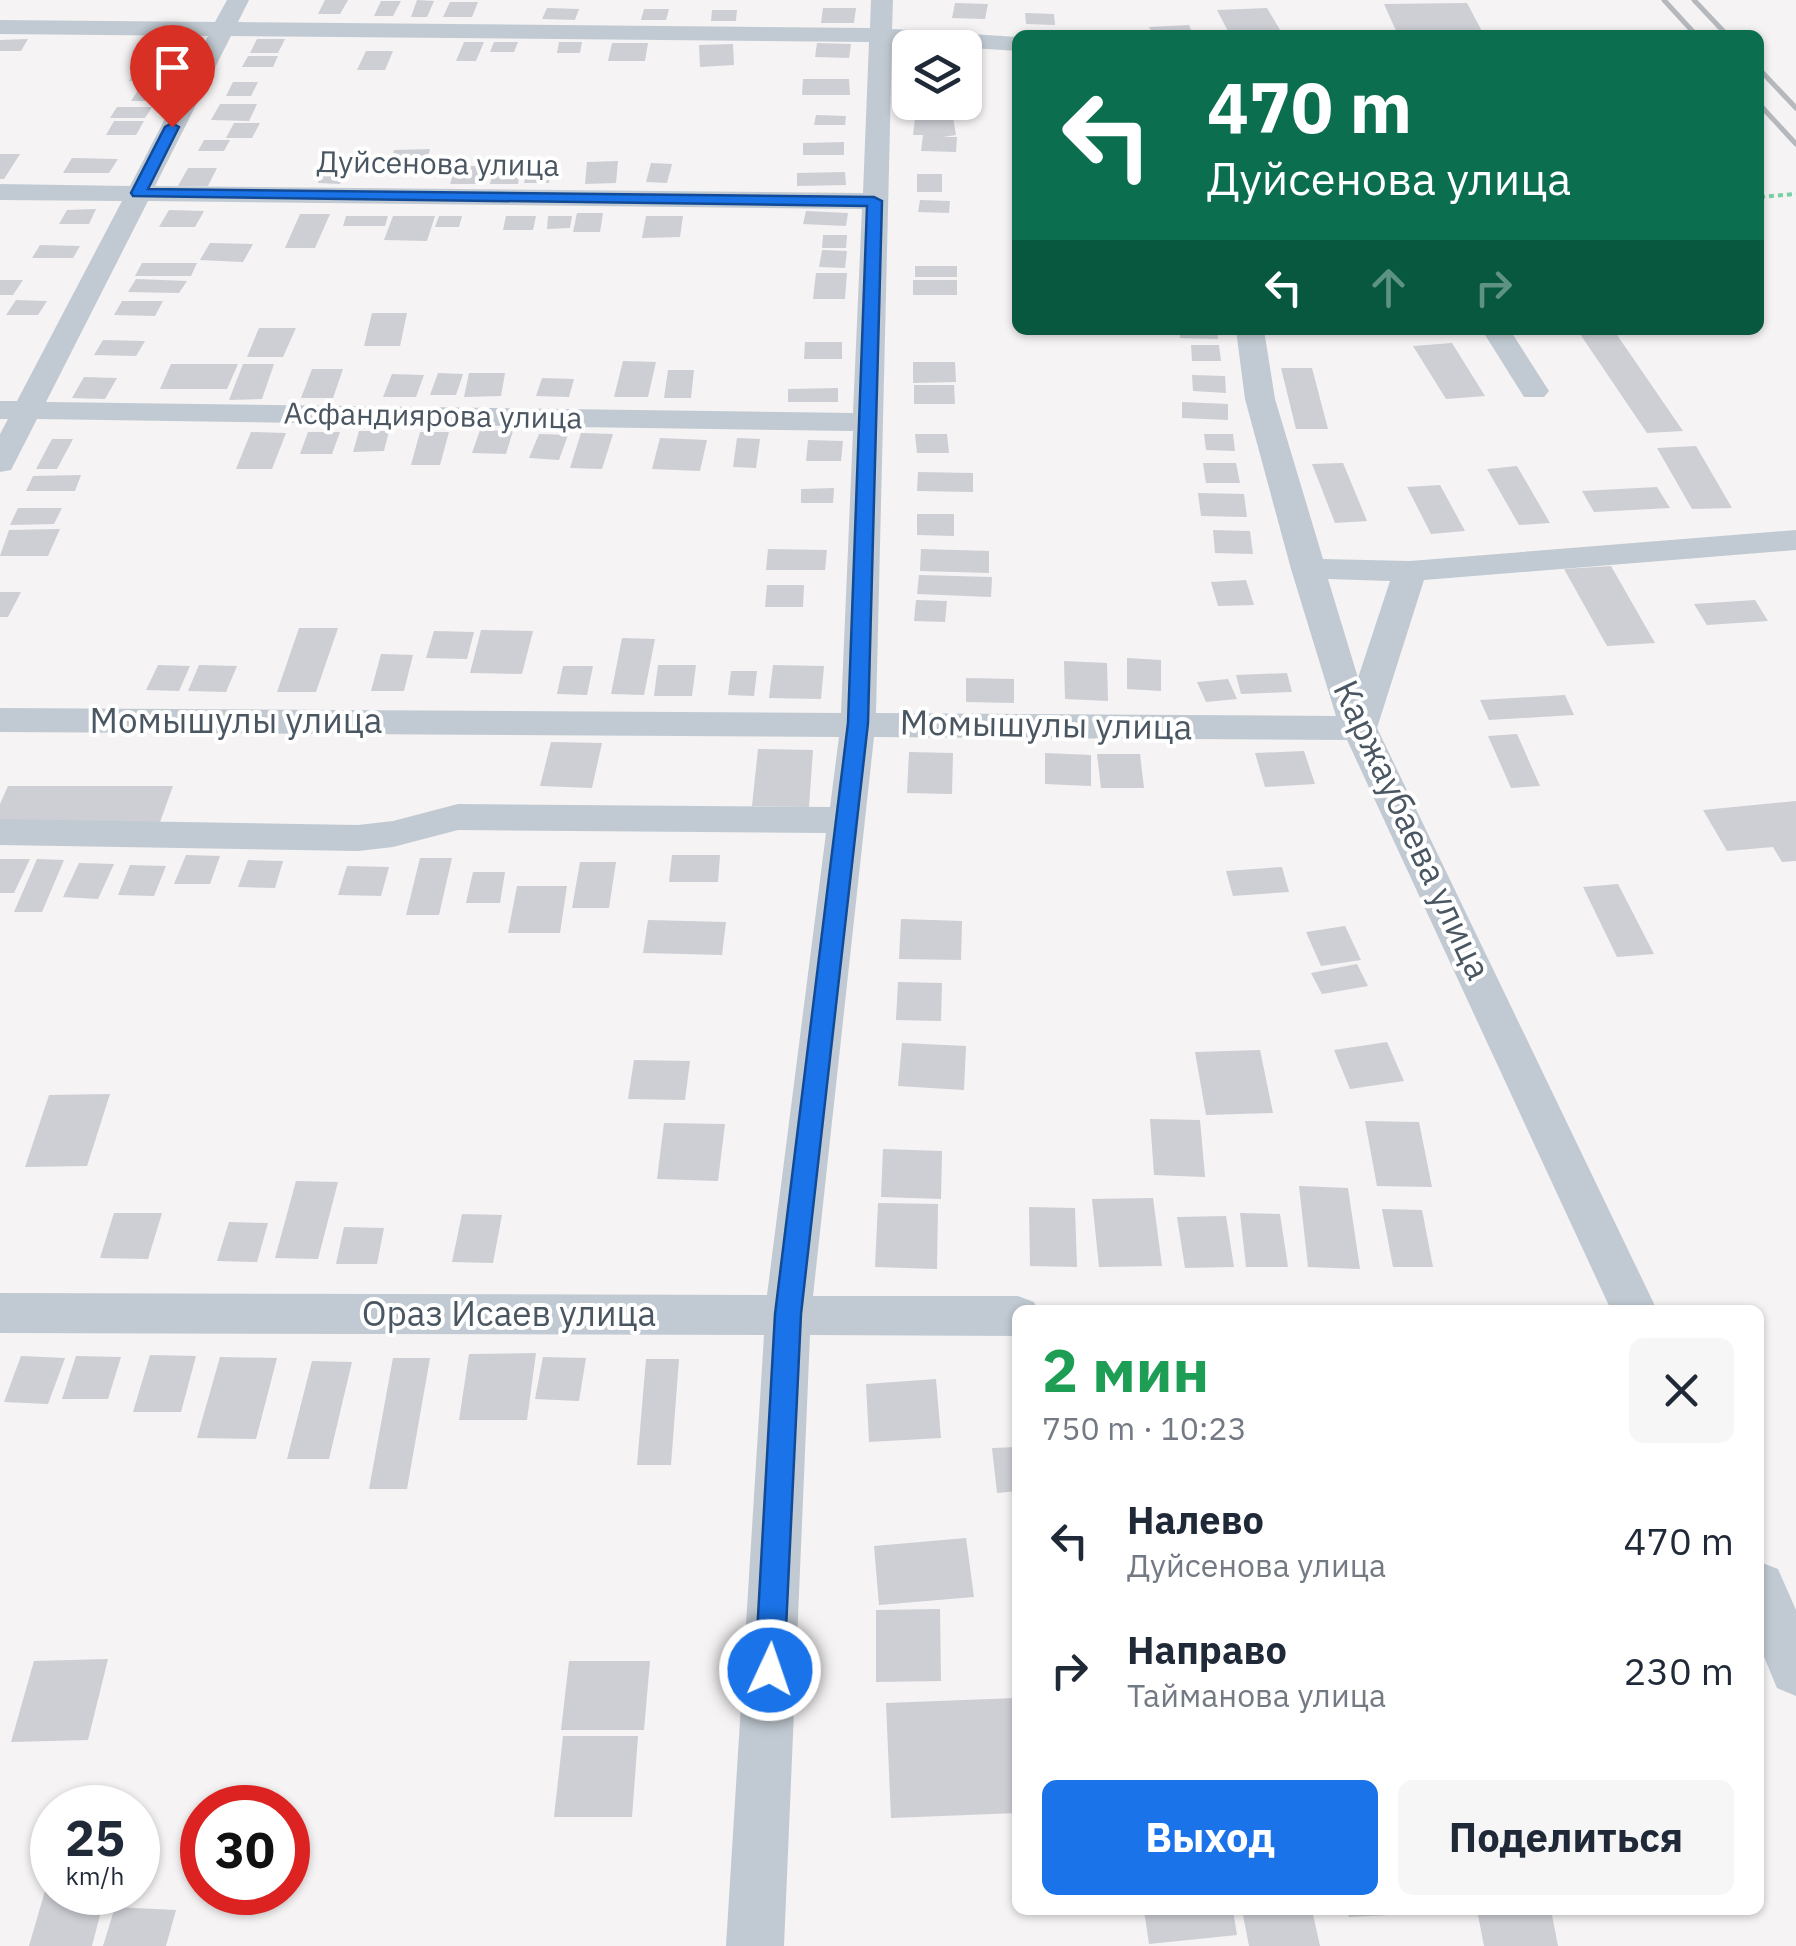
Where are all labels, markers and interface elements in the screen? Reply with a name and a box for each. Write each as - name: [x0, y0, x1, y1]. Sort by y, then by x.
- pin: [130, 25, 215, 128]
- map controls: [892, 30, 982, 120]
- button: layers: [892, 30, 982, 120]
- icon: arrive: [145, 40, 200, 95]
- text: 470 m: [1207, 61, 1412, 152]
- icon: left: [1042, 70, 1172, 200]
- street label: Дуйсенова улица: [316, 141, 560, 184]
- text: Дуйсенова улица: [1207, 149, 1571, 207]
- icon: left: [1256, 260, 1311, 315]
- icon: ahead: [1361, 260, 1416, 315]
- icon: right: [1466, 260, 1521, 315]
- street label: Асфандиярова улица: [283, 392, 583, 437]
- street label: Каржаубаева улица: [1323, 673, 1502, 987]
- street label: Момышулы улица: [90, 697, 382, 743]
- street label: Момышулы улица: [899, 698, 1193, 750]
- street label: Ораз Исаев улица: [362, 1290, 656, 1336]
- text: 2 мин: [1042, 1330, 1209, 1409]
- button: close: [1629, 1338, 1734, 1443]
- text: 750 m · 10:23: [1042, 1407, 1247, 1449]
- text: Налево: [1127, 1495, 1264, 1544]
- icon: left: [1042, 1513, 1097, 1568]
- text: 470 m: [1623, 1516, 1734, 1565]
- text: Дуйсенова улица: [1127, 1544, 1386, 1586]
- position arrow: [718, 1618, 822, 1722]
- text: Направо: [1127, 1625, 1287, 1674]
- icon: right: [1042, 1643, 1097, 1698]
- text: 230 m: [1623, 1646, 1734, 1695]
- text: Тайманова улица: [1127, 1674, 1386, 1716]
- button: Выход: [1042, 1780, 1378, 1895]
- button: Поделиться: [1398, 1780, 1734, 1895]
- speed limit sign: 30: [180, 1785, 310, 1915]
- text: 25: [65, 1805, 125, 1870]
- text: km/h: [66, 1859, 124, 1892]

